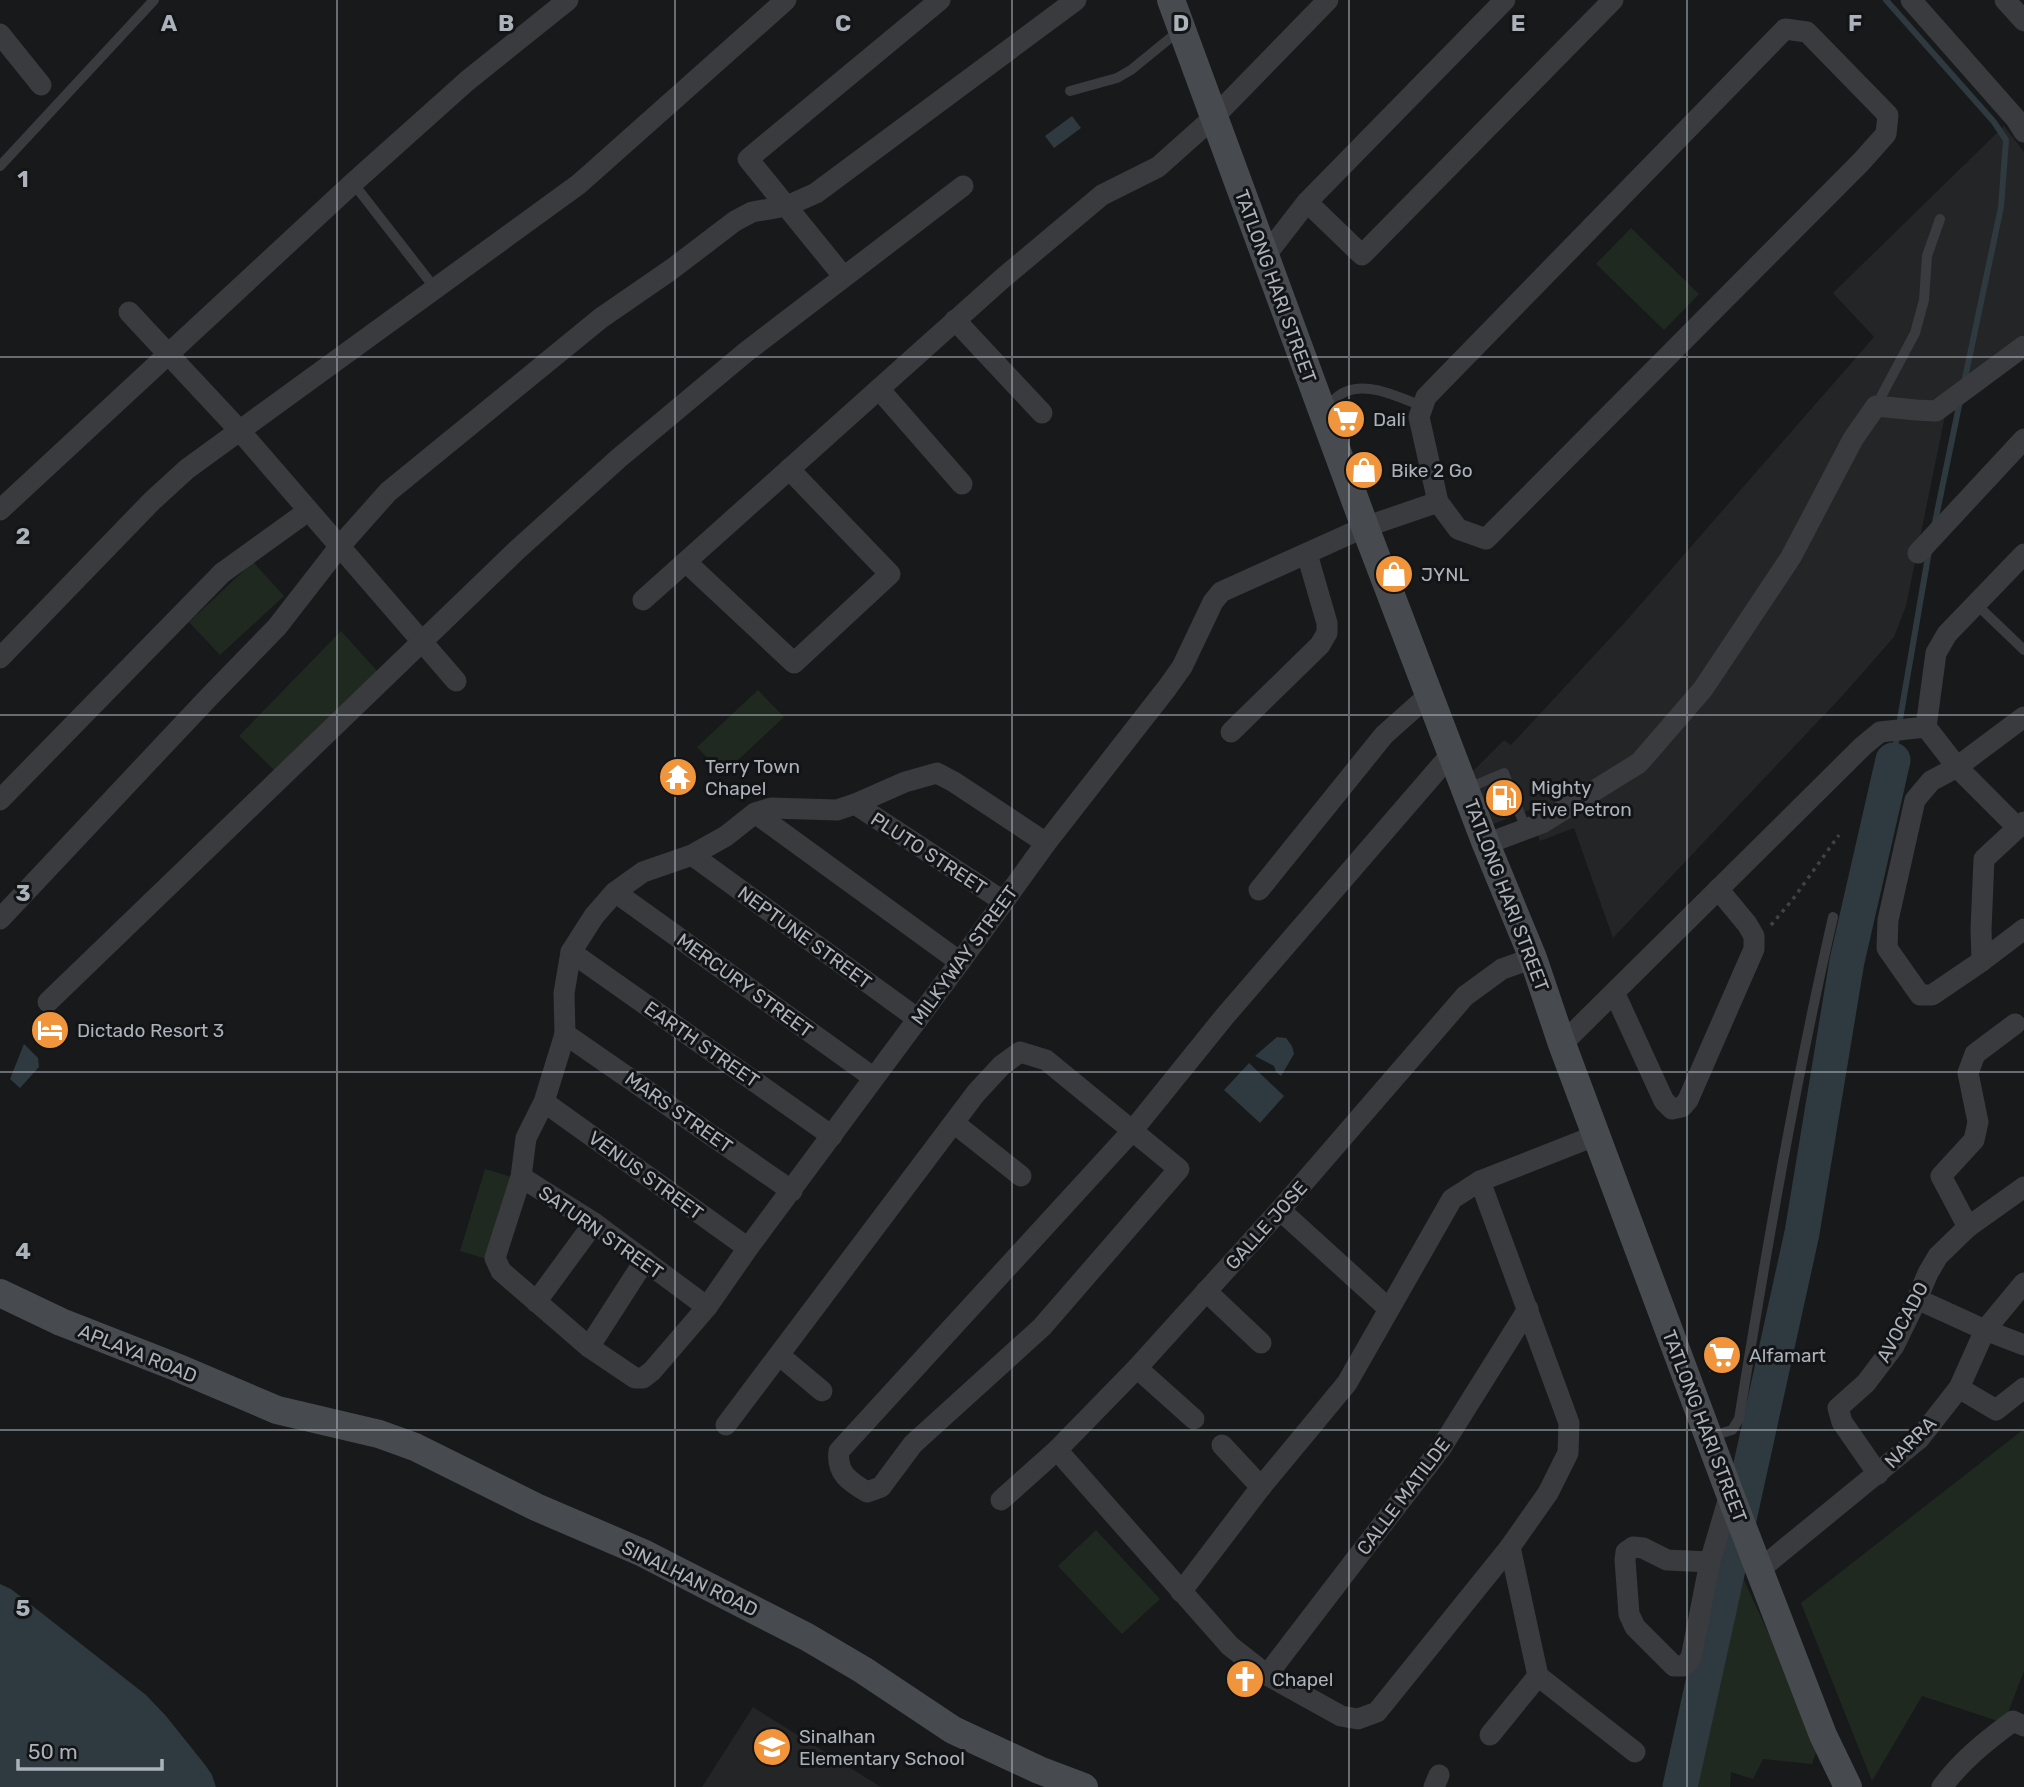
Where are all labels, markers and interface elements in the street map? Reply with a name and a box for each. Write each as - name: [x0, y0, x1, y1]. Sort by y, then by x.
- text: A: [161, 9, 178, 37]
- text: B: [498, 9, 514, 37]
- text: C: [835, 9, 851, 37]
- text: D: [1173, 9, 1189, 37]
- text: E: [1511, 9, 1525, 37]
- text: F: [1848, 9, 1862, 37]
- text: 1: [17, 165, 29, 193]
- street label: TATLONG HARI STREET: [1230, 186, 1321, 386]
- supermarket icon: Dali: [1325, 398, 1367, 440]
- place label: Dali: [1373, 408, 1406, 431]
- shop icon: Bike 2 Go: [1343, 449, 1385, 491]
- place label: Bike 2 Go: [1391, 459, 1473, 482]
- text: 2: [16, 522, 30, 550]
- shop icon: JYNL: [1373, 553, 1415, 595]
- place label: JYNL: [1421, 563, 1470, 586]
- place label: Terry Town Chapel: [705, 755, 800, 800]
- temple icon: Terry Town Chapel: [657, 756, 699, 798]
- place label: Mighty Five Petron: [1531, 776, 1632, 821]
- fuel station icon: Mighty Five Petron: [1483, 777, 1525, 819]
- street label: TATLONG HARI STREET: [1459, 796, 1554, 994]
- street label: PLUTO STREET: [867, 807, 991, 899]
- text: 3: [15, 879, 31, 907]
- street label: NEPTUNE STREET: [733, 881, 876, 994]
- street label: MILKYWAY STREET: [906, 881, 1023, 1029]
- street label: MERCURY STREET: [672, 928, 817, 1042]
- street label: EARTH STREET: [640, 996, 764, 1093]
- hotel icon: Dictado Resort 3: [29, 1009, 71, 1051]
- place label: Dictado Resort 3: [77, 1019, 224, 1042]
- street label: MARS STREET: [621, 1067, 737, 1158]
- street label: VENUS STREET: [584, 1126, 708, 1225]
- street label: GALLE JOSE: [1221, 1176, 1312, 1274]
- street label: SATURN STREET: [534, 1181, 667, 1284]
- text: 4: [15, 1237, 31, 1265]
- street label: AVOCADO: [1872, 1278, 1933, 1366]
- street label: APLAYA ROAD: [75, 1319, 200, 1388]
- street label: TATLONG HARI STREET: [1657, 1327, 1752, 1525]
- supermarket icon: Alfamart: [1701, 1334, 1743, 1376]
- place label: Alfamart: [1749, 1344, 1827, 1367]
- street label: NARRA: [1880, 1412, 1941, 1473]
- street label: CALLE MATILDE: [1352, 1433, 1455, 1559]
- street label: SINALHAN ROAD: [618, 1536, 762, 1621]
- text: 5: [16, 1594, 31, 1622]
- church icon: Chapel: [1224, 1658, 1266, 1700]
- place label: Chapel: [1272, 1668, 1333, 1691]
- place label: Sinalhan Elementary School: [799, 1725, 965, 1770]
- school or university icon: Sinalhan Elementary School: [751, 1726, 793, 1768]
- scale bar: [18, 1728, 161, 1772]
- text: 50 m: [28, 1739, 78, 1764]

